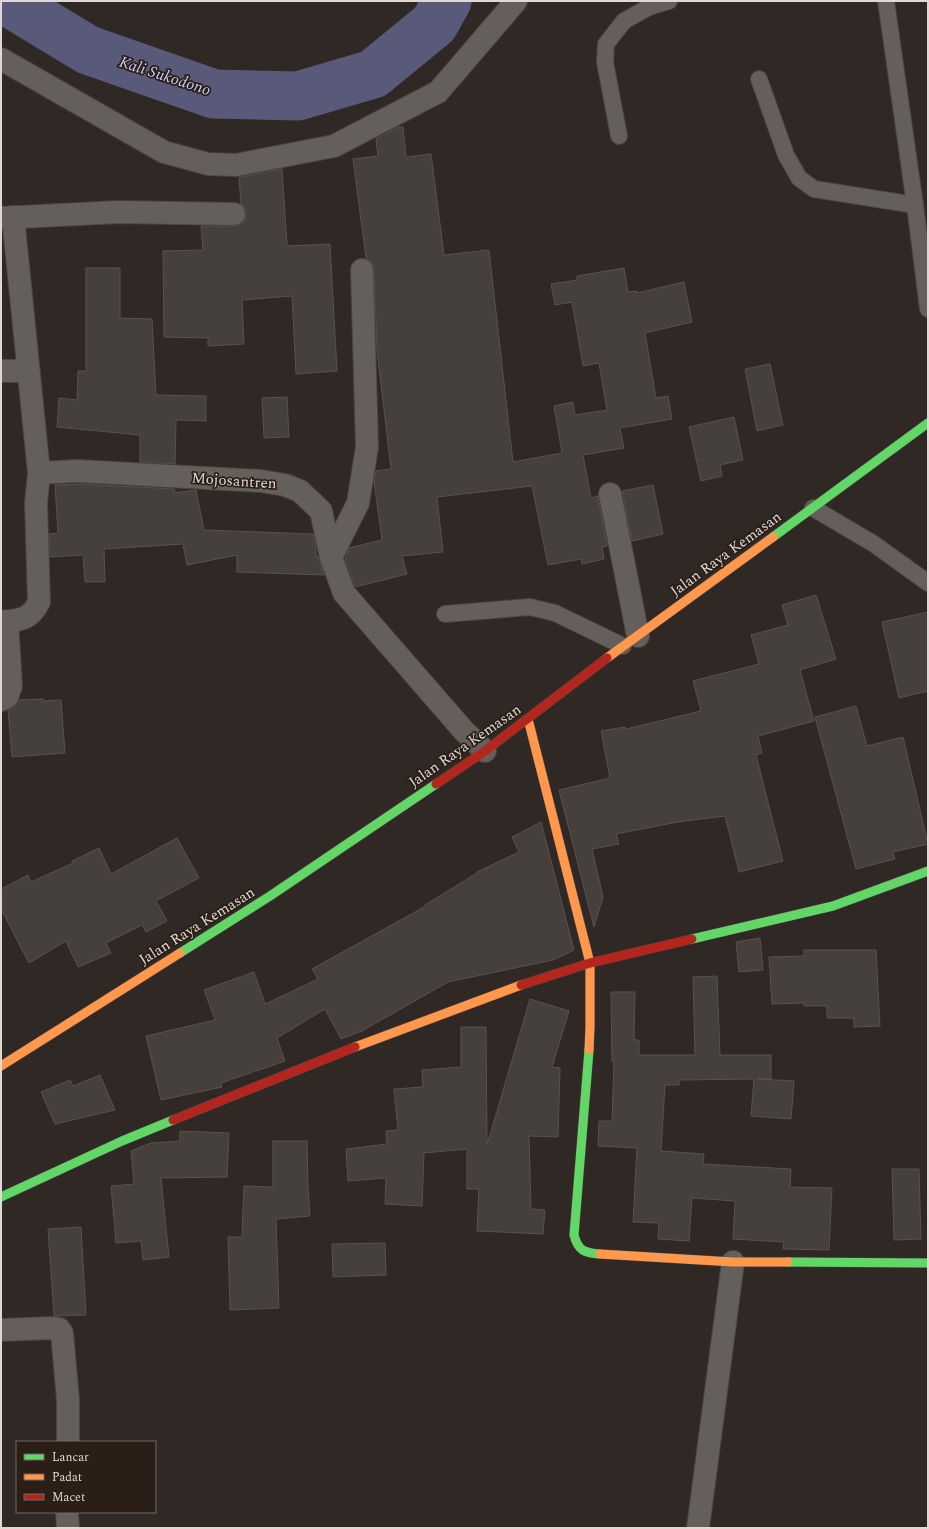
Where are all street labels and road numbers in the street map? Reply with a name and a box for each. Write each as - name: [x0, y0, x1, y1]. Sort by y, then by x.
- street label: Mojosantren: [191, 467, 278, 495]
- street label: Jalan Raya Kemasan: [665, 505, 787, 602]
- street label: Jalan Raya Kemasan: [404, 698, 526, 794]
- street label: Jalan Raya Kemasan: [135, 881, 260, 971]

